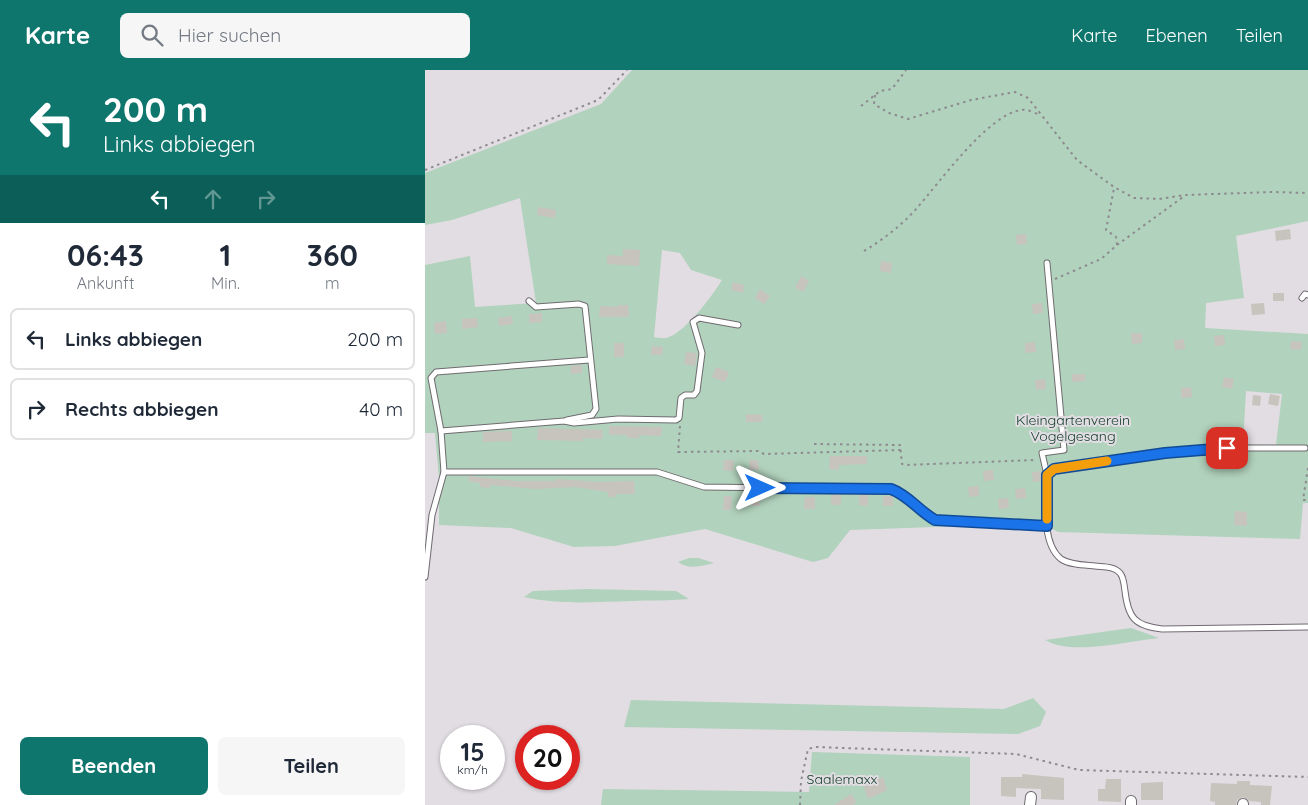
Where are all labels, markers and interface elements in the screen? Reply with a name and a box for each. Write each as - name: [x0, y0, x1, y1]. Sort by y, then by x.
- search box: [120, 13, 470, 58]
- text: Karte: [25, 20, 90, 50]
- icon: search: [138, 21, 166, 49]
- text: Hier suchen: [178, 23, 281, 47]
- text: Karte: [1071, 24, 1117, 47]
- text: Ebenen: [1145, 24, 1208, 47]
- text: Teilen: [1236, 24, 1283, 47]
- text: 200 m: [103, 87, 208, 131]
- icon: left: [20, 90, 85, 155]
- text: Links abbiegen: [103, 130, 256, 158]
- icon: left: [146, 185, 174, 213]
- icon: ahead: [199, 185, 227, 213]
- icon: right: [252, 185, 280, 213]
- text: 06:43: [67, 236, 144, 274]
- text: 1: [220, 236, 231, 274]
- text: 360: [307, 236, 358, 274]
- text: Ankunft: [77, 273, 134, 293]
- text: Min.: [211, 273, 240, 293]
- text: m: [325, 273, 340, 293]
- icon: left: [22, 325, 50, 353]
- text: Links abbiegen: [65, 327, 202, 351]
- text: 200 m: [347, 327, 403, 351]
- icon: right: [22, 395, 50, 423]
- text: Rechts abbiegen: [65, 397, 218, 421]
- text: 40 m: [359, 397, 403, 421]
- park label: Kleingartenverein Vogelgesang: [1016, 411, 1130, 445]
- pin: [1206, 427, 1248, 469]
- icon: arrive: [1213, 434, 1241, 462]
- position arrow: [733, 461, 785, 513]
- speed limit sign: 20: [515, 725, 580, 790]
- text: 15: [460, 736, 485, 767]
- button: Beenden: [20, 737, 208, 795]
- button: Teilen: [218, 737, 405, 795]
- text: km/h: [457, 762, 488, 777]
- park label: Saalemaxx: [807, 770, 878, 788]

